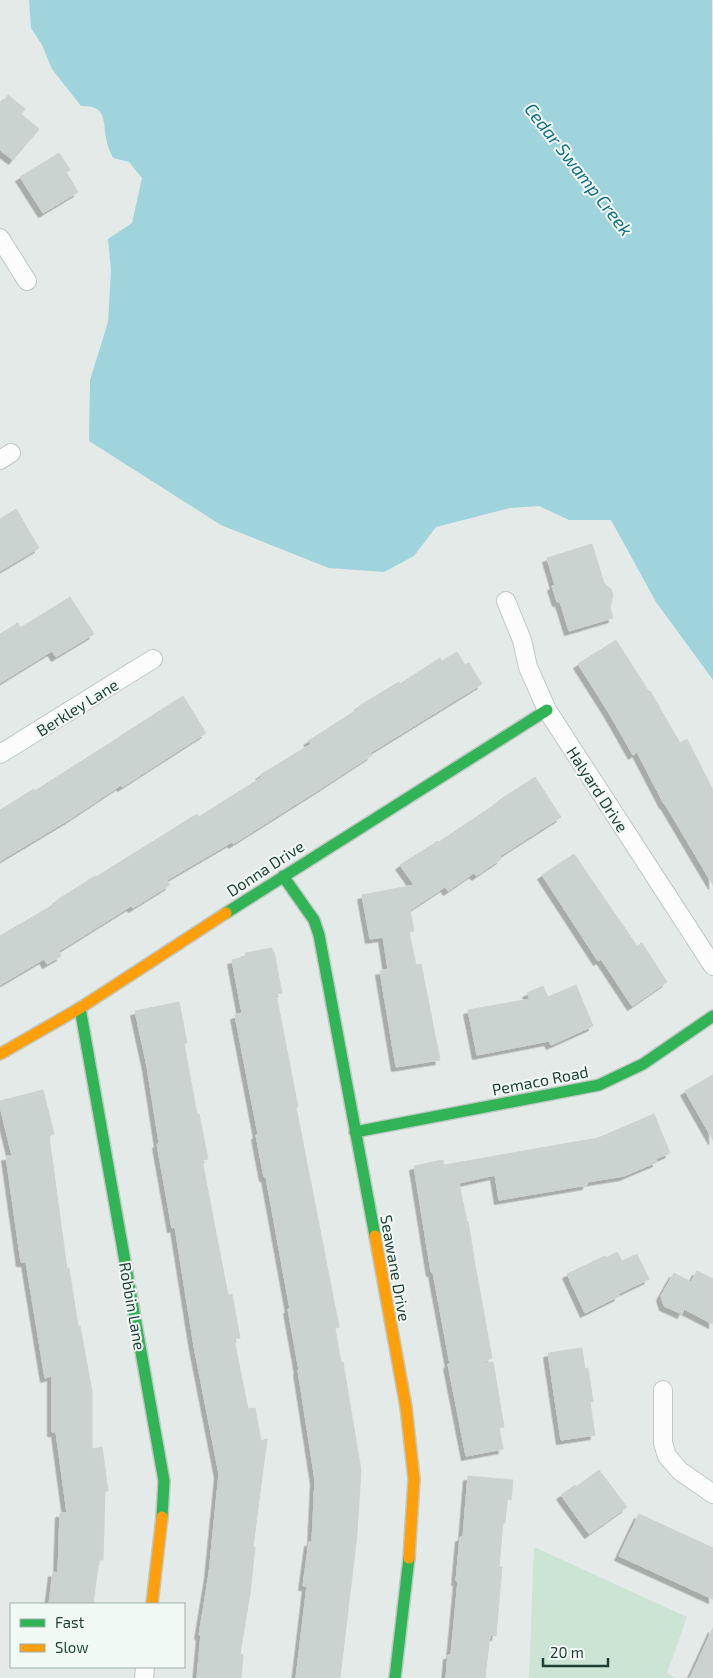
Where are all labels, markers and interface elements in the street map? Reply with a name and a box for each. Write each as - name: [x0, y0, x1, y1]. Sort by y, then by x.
- water label: Cedar Swamp Creek: [520, 98, 638, 240]
- street label: Berkley Lane: [33, 674, 121, 740]
- street label: Halyard Drive: [563, 743, 633, 835]
- street label: Donna Drive: [223, 836, 307, 900]
- street label: Pemaco Road: [490, 1061, 590, 1099]
- street label: Seawane Drive: [377, 1213, 415, 1323]
- street label: Robbin Lane: [116, 1261, 150, 1351]
- legend: [10, 1603, 185, 1668]
- text: Fast: [55, 1613, 85, 1631]
- scale bar: [543, 1636, 608, 1668]
- text: Slow: [55, 1638, 89, 1656]
- text: 20 m: [550, 1643, 584, 1661]

